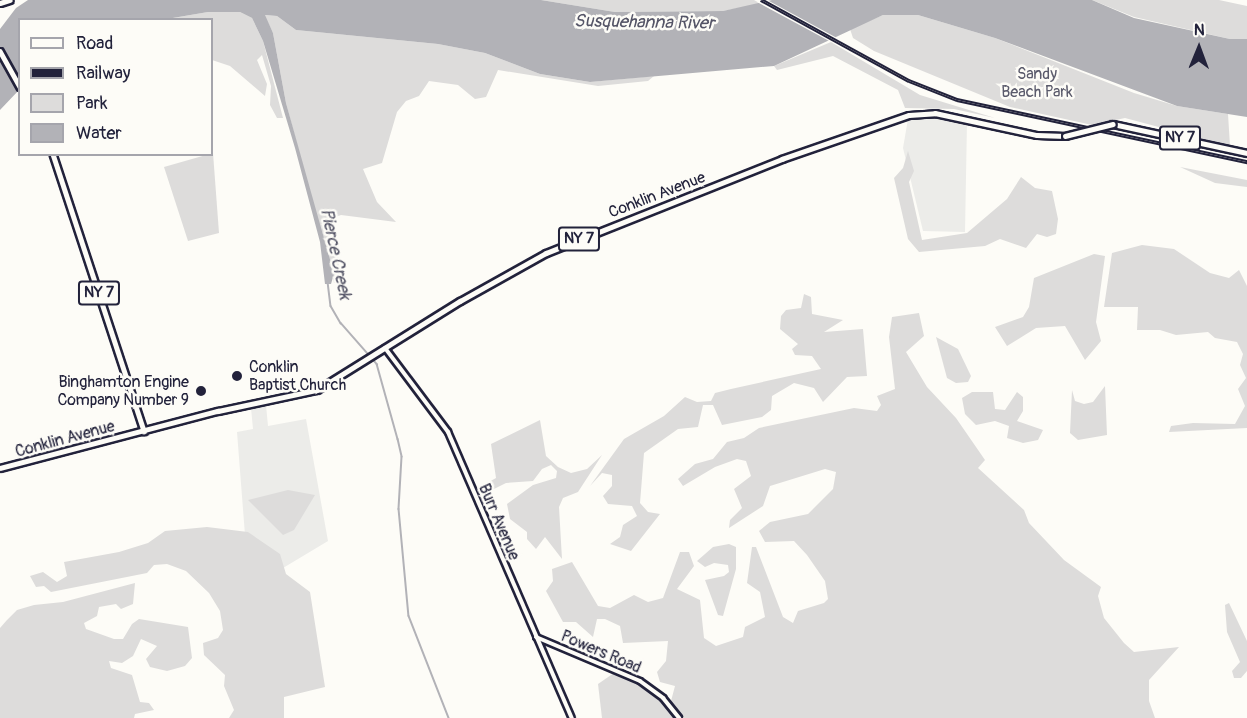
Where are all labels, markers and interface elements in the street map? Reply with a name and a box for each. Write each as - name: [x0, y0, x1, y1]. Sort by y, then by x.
- water label: Susquehanna River: [574, 11, 714, 35]
- legend: [18, 18, 213, 156]
- north arrow: [1169, 18, 1229, 78]
- text: N: [1194, 20, 1205, 40]
- text: Road: [76, 32, 113, 55]
- text: Railway: [76, 62, 131, 85]
- park label: Sandy Beach Park: [1001, 64, 1073, 102]
- text: Park: [76, 92, 108, 115]
- text: Water: [76, 122, 122, 145]
- road number: NY 7: [1158, 126, 1202, 150]
- street label: Conklin Avenue: [606, 168, 708, 222]
- water label: Pierce Creek: [315, 206, 355, 302]
- road number: NY 7: [556, 227, 602, 251]
- road number: NY 7: [76, 281, 122, 305]
- place label: Conklin Baptist Church: [249, 357, 346, 395]
- marker: Conklin Baptist Church: [230, 369, 244, 383]
- place label: Binghamton Engine Company Number 9: [57, 372, 189, 410]
- marker: Binghamton Engine Company Number 9: [194, 384, 208, 398]
- street label: Conklin Avenue: [13, 416, 117, 462]
- street label: Burr Avenue: [474, 481, 524, 563]
- street label: Powers Road: [558, 626, 644, 678]

